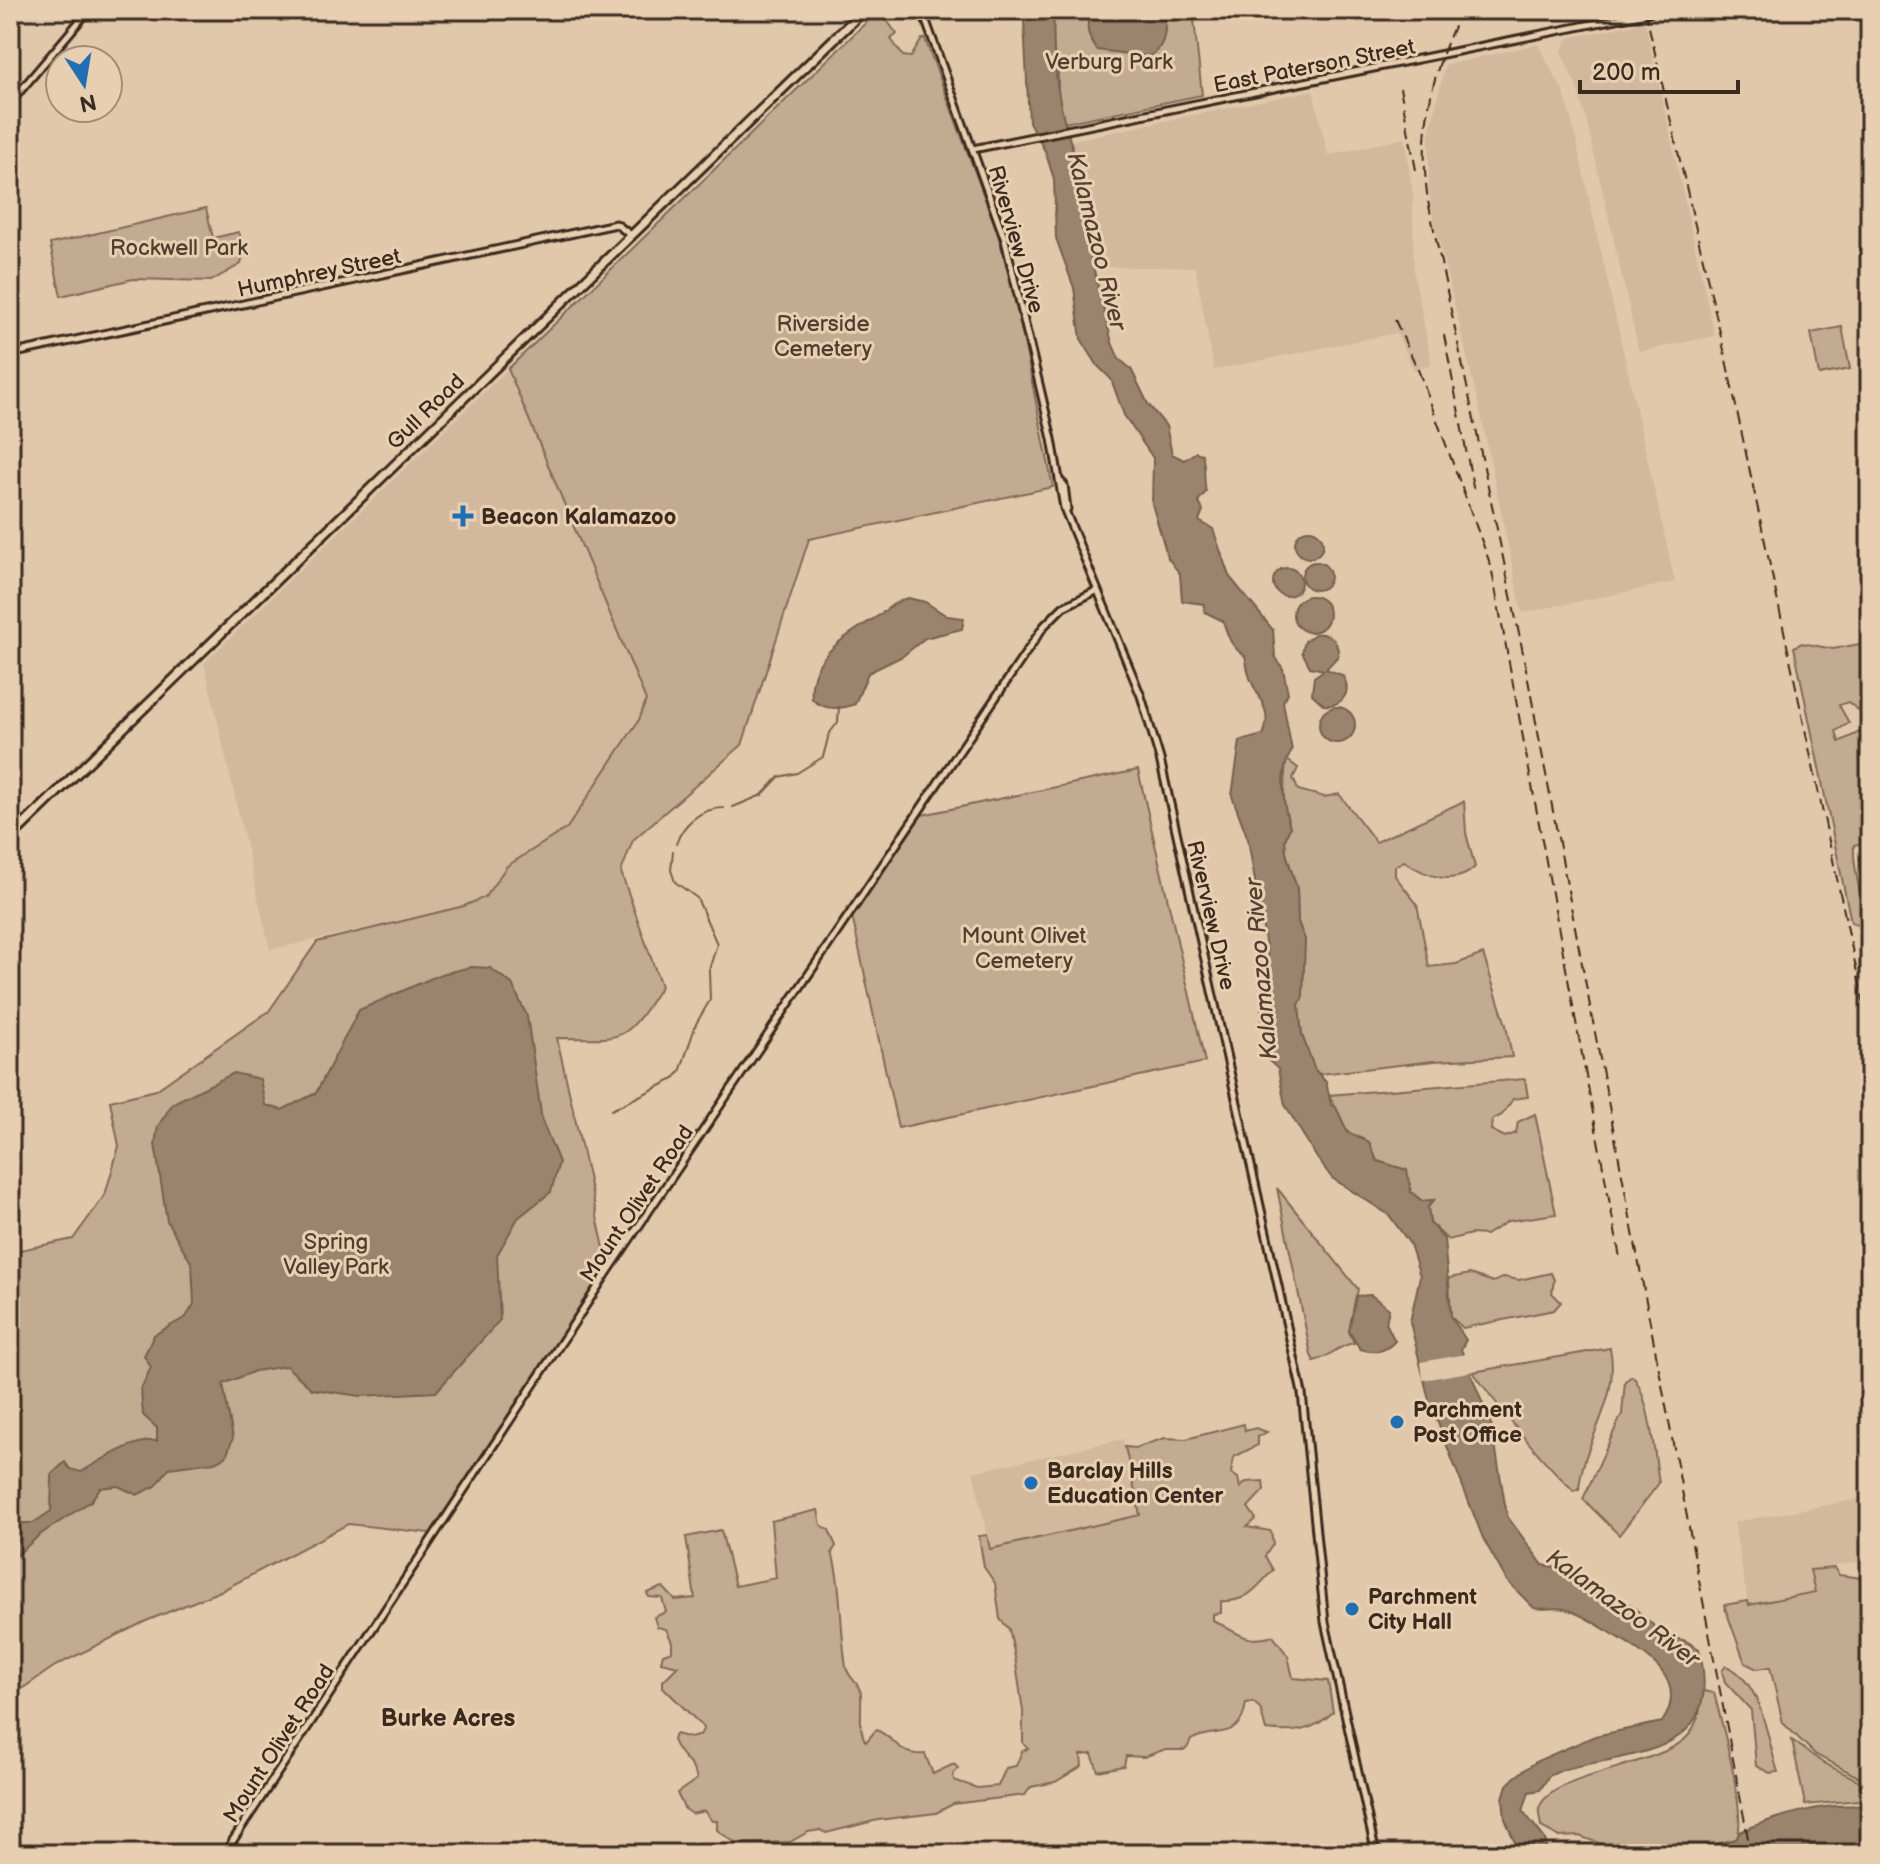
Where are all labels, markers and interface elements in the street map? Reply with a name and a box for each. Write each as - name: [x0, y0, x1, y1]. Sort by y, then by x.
- street label: East Paterson Street: [1211, 34, 1418, 99]
- north arrow: [44, 44, 124, 124]
- scale bar: [1580, 44, 1738, 94]
- park label: Verburg Park: [1045, 49, 1173, 76]
- text: 200 m: [1592, 58, 1661, 87]
- text: N: [77, 87, 99, 117]
- water label: Kalamazoo River: [1060, 149, 1133, 335]
- street label: Riverview Drive: [982, 162, 1050, 316]
- park label: Rockwell Park: [110, 235, 248, 262]
- street label: Humphrey Street: [235, 243, 404, 304]
- park label: Riverside Cemetery: [774, 311, 872, 363]
- street label: Gull Road: [382, 368, 471, 456]
- place label: Beacon Kalamazoo: [481, 504, 676, 531]
- marker: Beacon Kalamazoo: [452, 505, 474, 527]
- street label: Riverview Drive: [1180, 838, 1241, 993]
- water label: Kalamazoo River: [1239, 875, 1284, 1061]
- park label: Mount Olivet Cemetery: [962, 923, 1087, 975]
- street label: Mount Olivet Road: [575, 1120, 700, 1288]
- park label: Spring Valley Park: [283, 1229, 389, 1281]
- place label: Parchment Post Office: [1413, 1397, 1522, 1449]
- marker: Parchment Post Office: [1388, 1413, 1406, 1431]
- place label: Barclay Hills Education Center: [1047, 1458, 1223, 1510]
- marker: Barclay Hills Education Center: [1022, 1474, 1040, 1492]
- water label: Kalamazoo River: [1540, 1543, 1707, 1675]
- place label: Parchment City Hall: [1368, 1584, 1477, 1636]
- marker: Parchment City Hall: [1343, 1600, 1361, 1618]
- street label: Mount Olivet Road: [218, 1659, 341, 1828]
- district label: Burke Acres: [381, 1704, 516, 1733]

